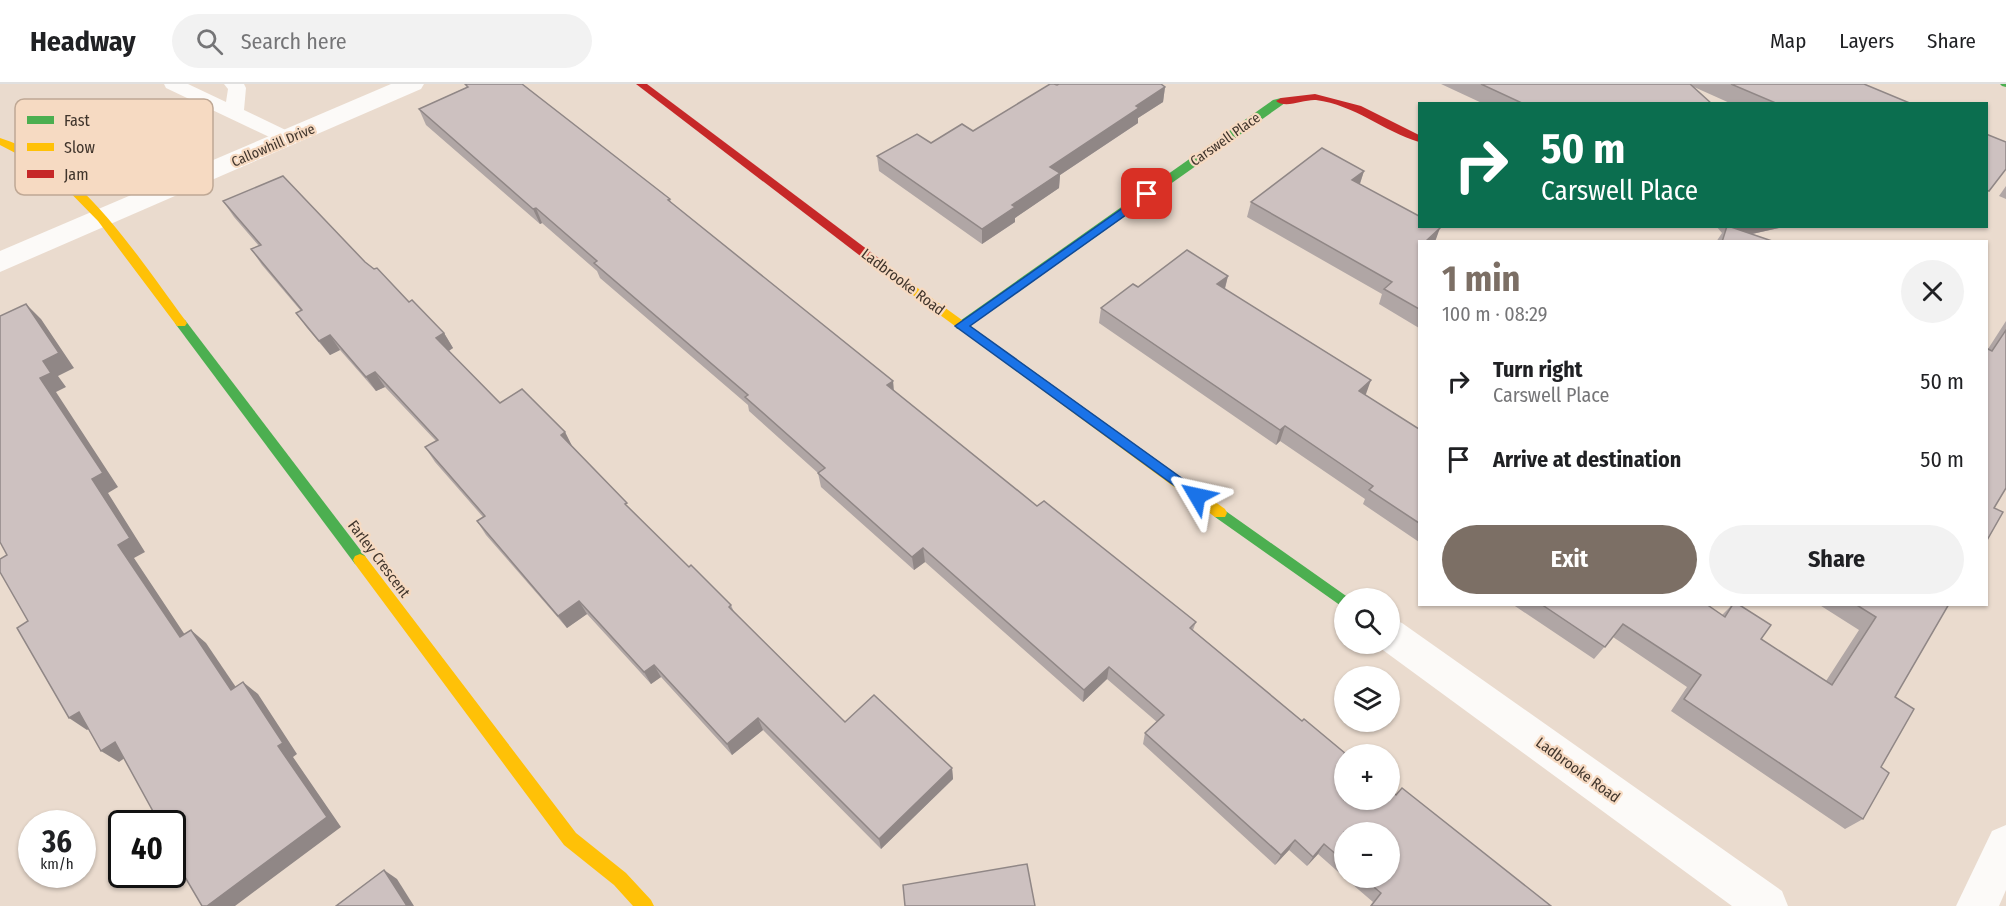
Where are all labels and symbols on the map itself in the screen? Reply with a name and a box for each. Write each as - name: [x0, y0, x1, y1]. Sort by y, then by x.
- legend: [15, 99, 213, 195]
- street label: Carswell Place: [1187, 109, 1264, 170]
- text: Fast: [64, 111, 91, 130]
- street label: Callowhill Drive: [229, 120, 317, 171]
- text: Slow: [64, 138, 95, 157]
- text: Jam: [64, 165, 89, 184]
- pin: [1121, 168, 1172, 219]
- street label: Ladbrooke Road: [858, 245, 948, 319]
- position arrow: [1165, 464, 1229, 528]
- street label: Farley Crescent: [344, 517, 414, 601]
- street label: Ladbrooke Road: [1532, 734, 1624, 806]
- speed limit sign: 40: [108, 810, 186, 888]

